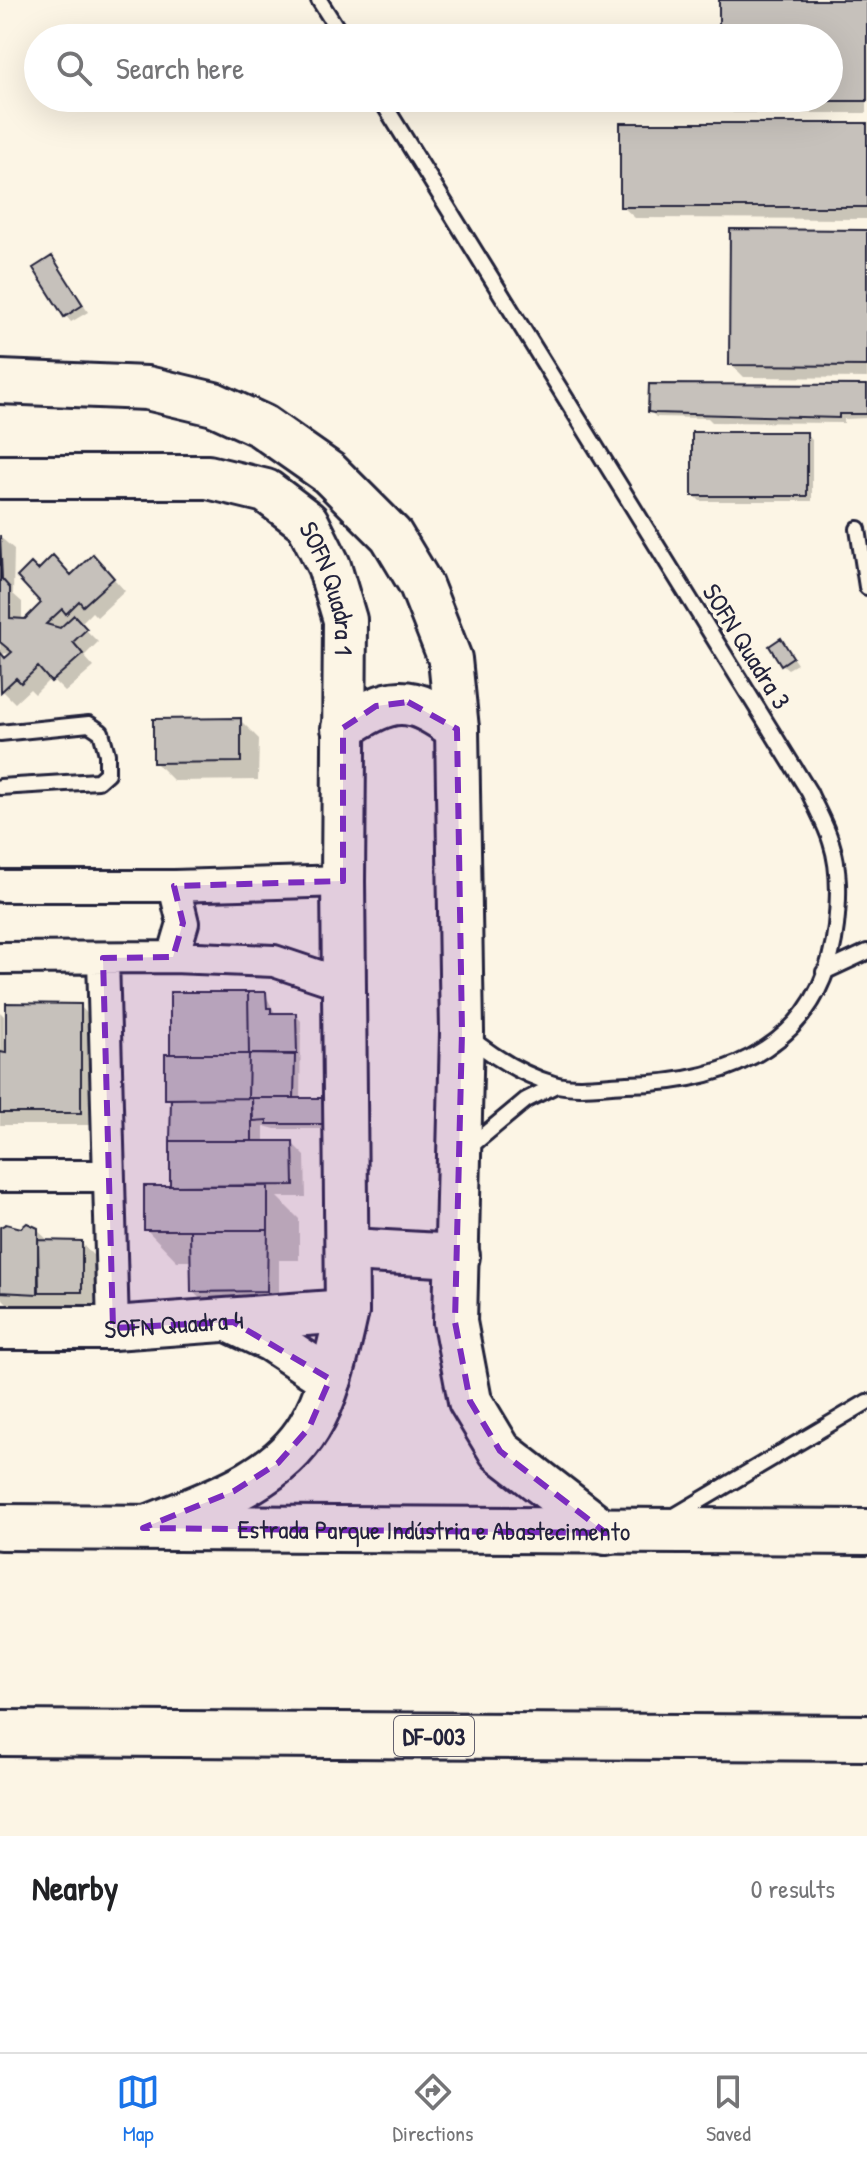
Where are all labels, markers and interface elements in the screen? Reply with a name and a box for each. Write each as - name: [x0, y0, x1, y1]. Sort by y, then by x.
- search box: [24, 24, 843, 112]
- icon: search: [52, 46, 96, 90]
- text: Search here: [116, 48, 244, 88]
- street label: SOFN Quadra 1: [292, 515, 363, 655]
- street label: SOFN Quadra 3: [695, 577, 799, 715]
- street label: SOFN Quadra 4: [104, 1301, 245, 1346]
- street label: Estrada Parque Indústria e Abastecimento: [238, 1511, 630, 1548]
- road number: DF-003: [394, 1716, 474, 1756]
- text: Nearby: [32, 1865, 118, 1911]
- text: 0 results: [751, 1871, 835, 1906]
- tab: Map: [116, 2070, 160, 2148]
- tab: Directions: [393, 2070, 474, 2148]
- tab: Saved: [706, 2070, 751, 2148]

